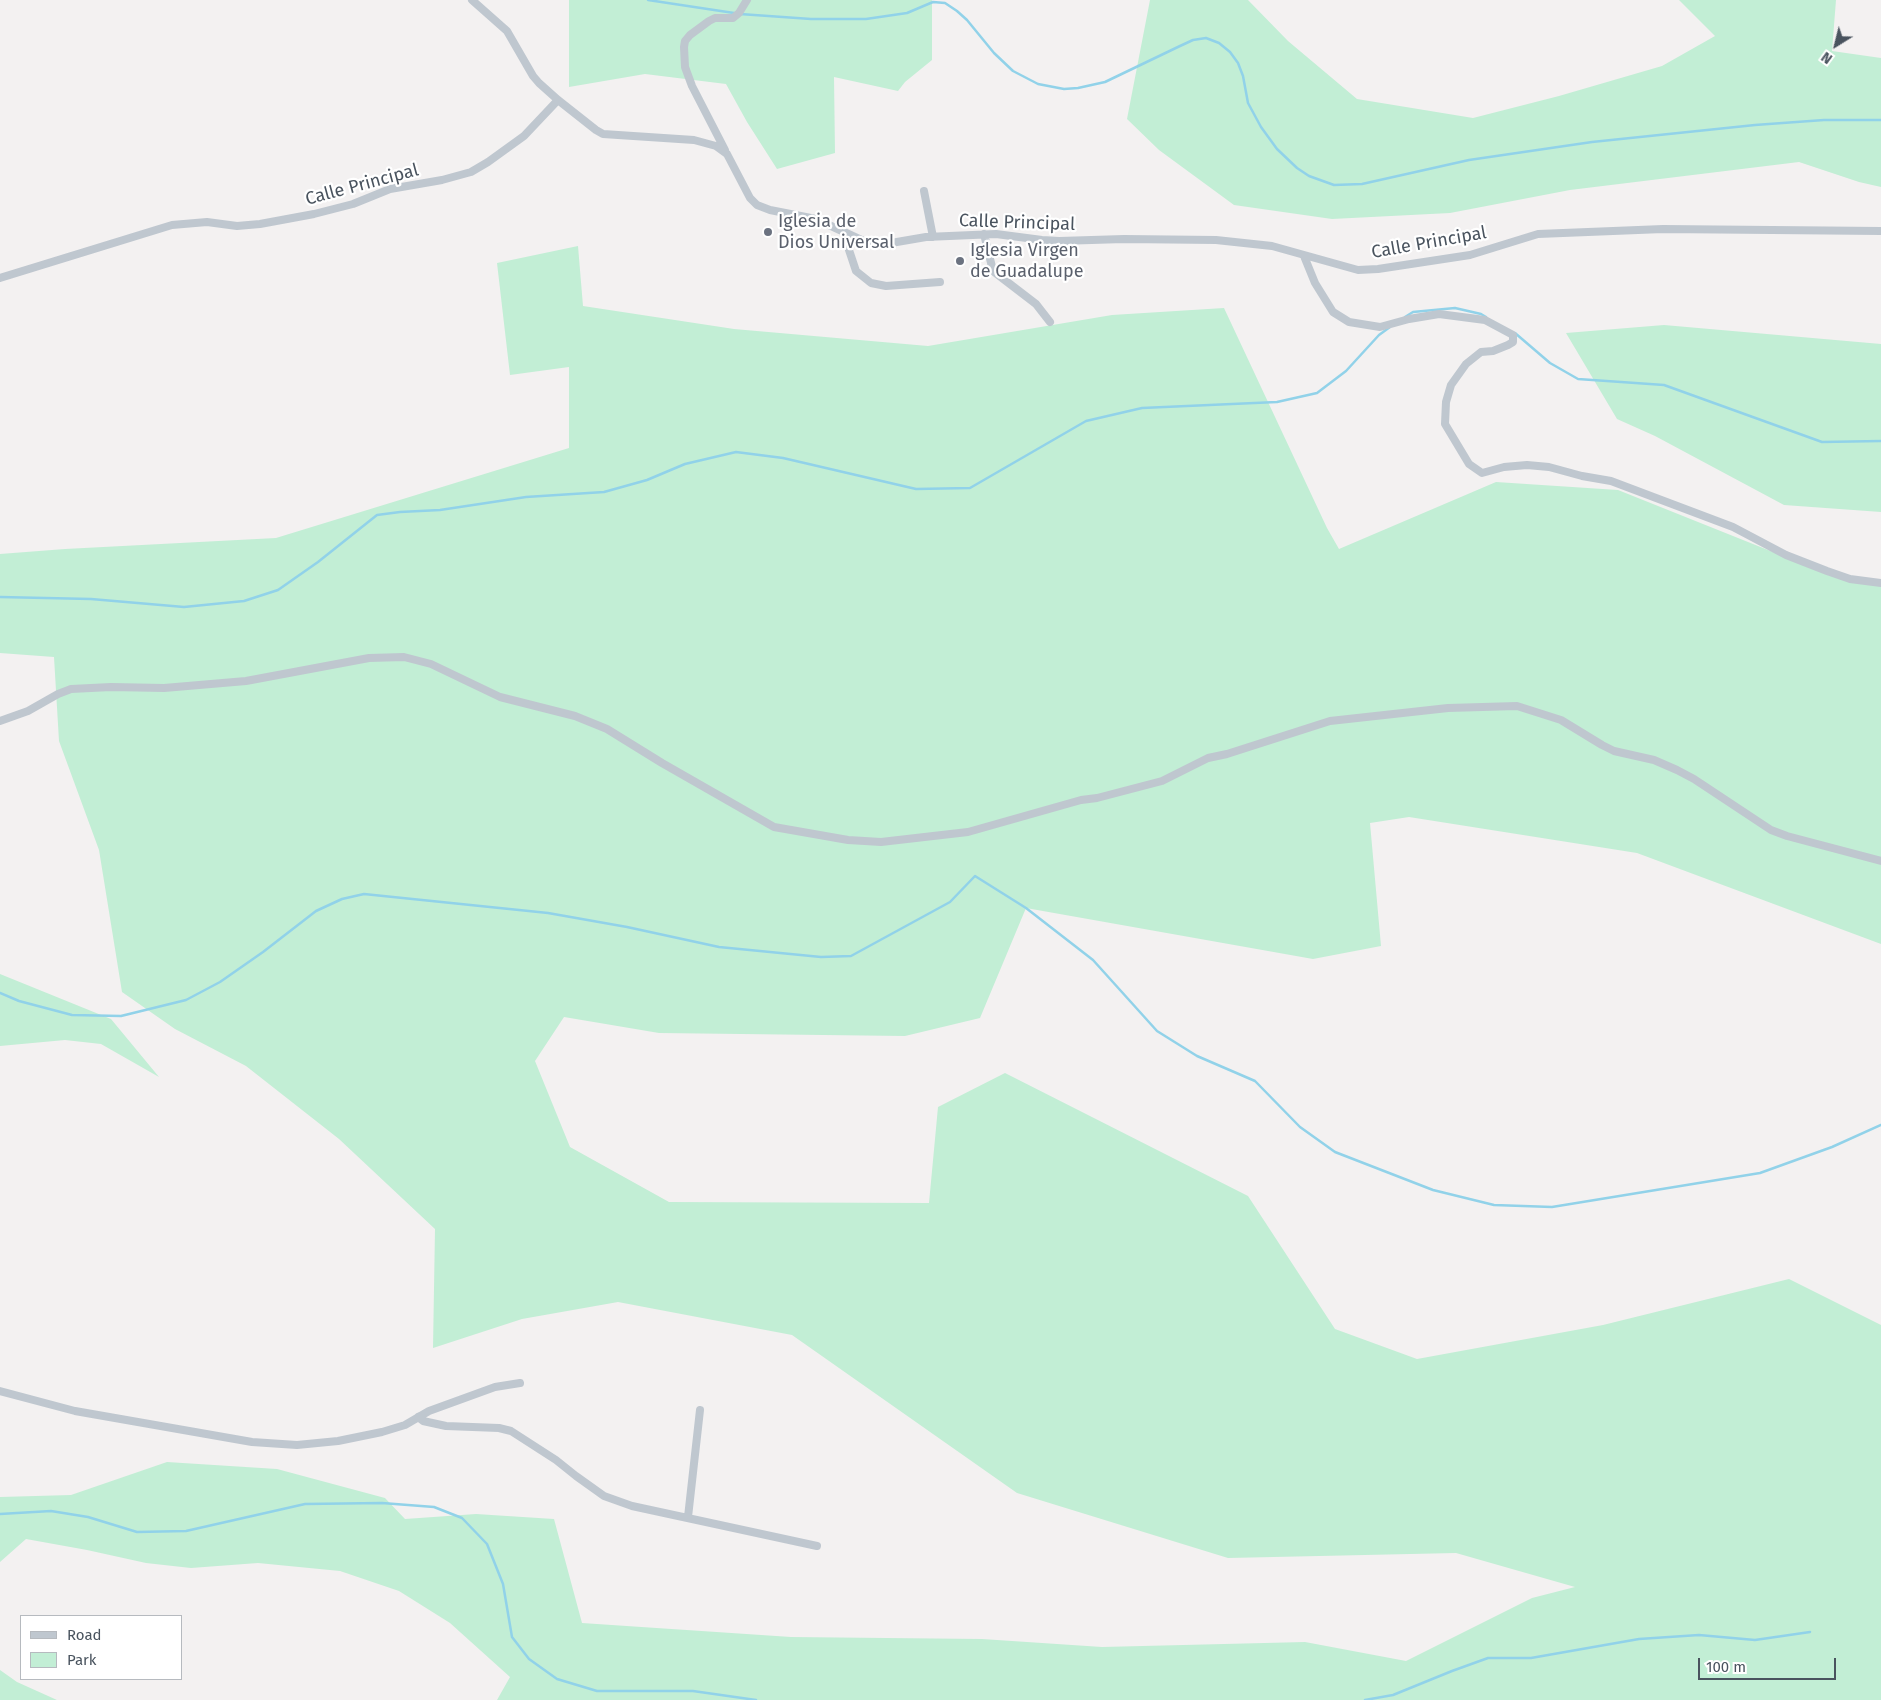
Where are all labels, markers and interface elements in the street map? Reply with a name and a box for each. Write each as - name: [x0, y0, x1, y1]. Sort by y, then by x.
- north arrow: [1811, 20, 1861, 70]
- text: N: [1818, 48, 1836, 67]
- street label: Calle Principal: [303, 160, 421, 210]
- street label: Calle Principal: [959, 210, 1075, 236]
- place label: Iglesia de Dios Universal: [778, 211, 894, 253]
- street label: Calle Principal: [1370, 222, 1488, 264]
- marker: Iglesia de Dios Universal: [762, 226, 774, 238]
- place label: Iglesia Virgen de Guadalupe: [970, 240, 1084, 282]
- marker: Iglesia Virgen de Guadalupe: [954, 255, 966, 267]
- legend: [20, 1615, 182, 1680]
- text: Road: [67, 1626, 102, 1644]
- scale bar: [1701, 1648, 1838, 1680]
- text: Park: [67, 1651, 97, 1669]
- text: 100 m: [1706, 1658, 1746, 1676]

